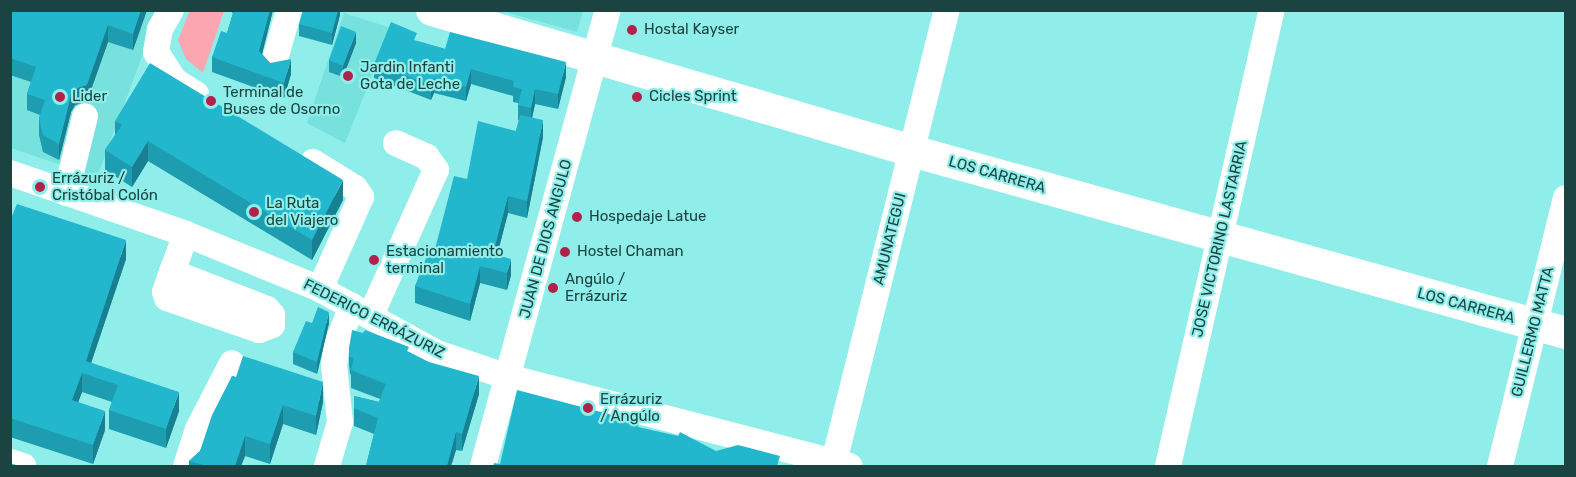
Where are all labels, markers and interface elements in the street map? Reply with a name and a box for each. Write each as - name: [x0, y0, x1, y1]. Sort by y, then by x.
- place label: Hostal Kayser: [644, 21, 739, 39]
- marker: Hostal Kayser: [625, 23, 639, 37]
- place label: Jardin Infanti Gota de Leche: [360, 58, 460, 93]
- marker: Jardin Infanti Gota de Leche: [341, 69, 355, 83]
- place label: Terminal de Buses de Osorno: [223, 83, 340, 118]
- place label: Lider: [72, 88, 107, 106]
- place label: Cicles Sprint: [649, 88, 737, 106]
- marker: Lider: [53, 90, 67, 104]
- marker: Cicles Sprint: [630, 90, 644, 104]
- marker: Terminal de Buses de Osorno: [204, 94, 218, 108]
- street label: JOSE VICTORINO LASTARRIA: [1189, 139, 1251, 339]
- street label: LOS CARRERA: [946, 153, 1048, 197]
- street label: JUAN DE DIOS ANGULO: [516, 157, 576, 321]
- place label: Errázuriz / Cristóbal Colón: [52, 169, 158, 204]
- marker: Errázuriz / Cristóbal Colón: [33, 180, 47, 194]
- street label: AMUNATEGUI: [870, 191, 910, 287]
- place label: La Ruta del Viajero: [266, 194, 339, 229]
- marker: La Ruta del Viajero: [247, 205, 261, 219]
- place label: Hospedaje Latue: [589, 208, 706, 226]
- marker: Hospedaje Latue: [570, 210, 584, 224]
- place label: Estacionamiento terminal: [386, 242, 504, 277]
- place label: Hostel Chaman: [577, 243, 684, 261]
- marker: Hostel Chaman: [558, 245, 572, 259]
- marker: Estacionamiento terminal: [367, 253, 381, 267]
- street label: GUILLERMO MATTA: [1508, 265, 1558, 399]
- place label: Angúlo / Errázuriz: [565, 270, 627, 305]
- street label: FEDERICO ERRÁZURIZ: [300, 276, 448, 362]
- marker: Angúlo / Errázuriz: [546, 281, 560, 295]
- street label: LOS CARRERA: [1415, 284, 1517, 328]
- place label: Errázuriz / Angúlo: [600, 390, 662, 425]
- marker: Errázuriz / Angúlo: [581, 401, 595, 415]

